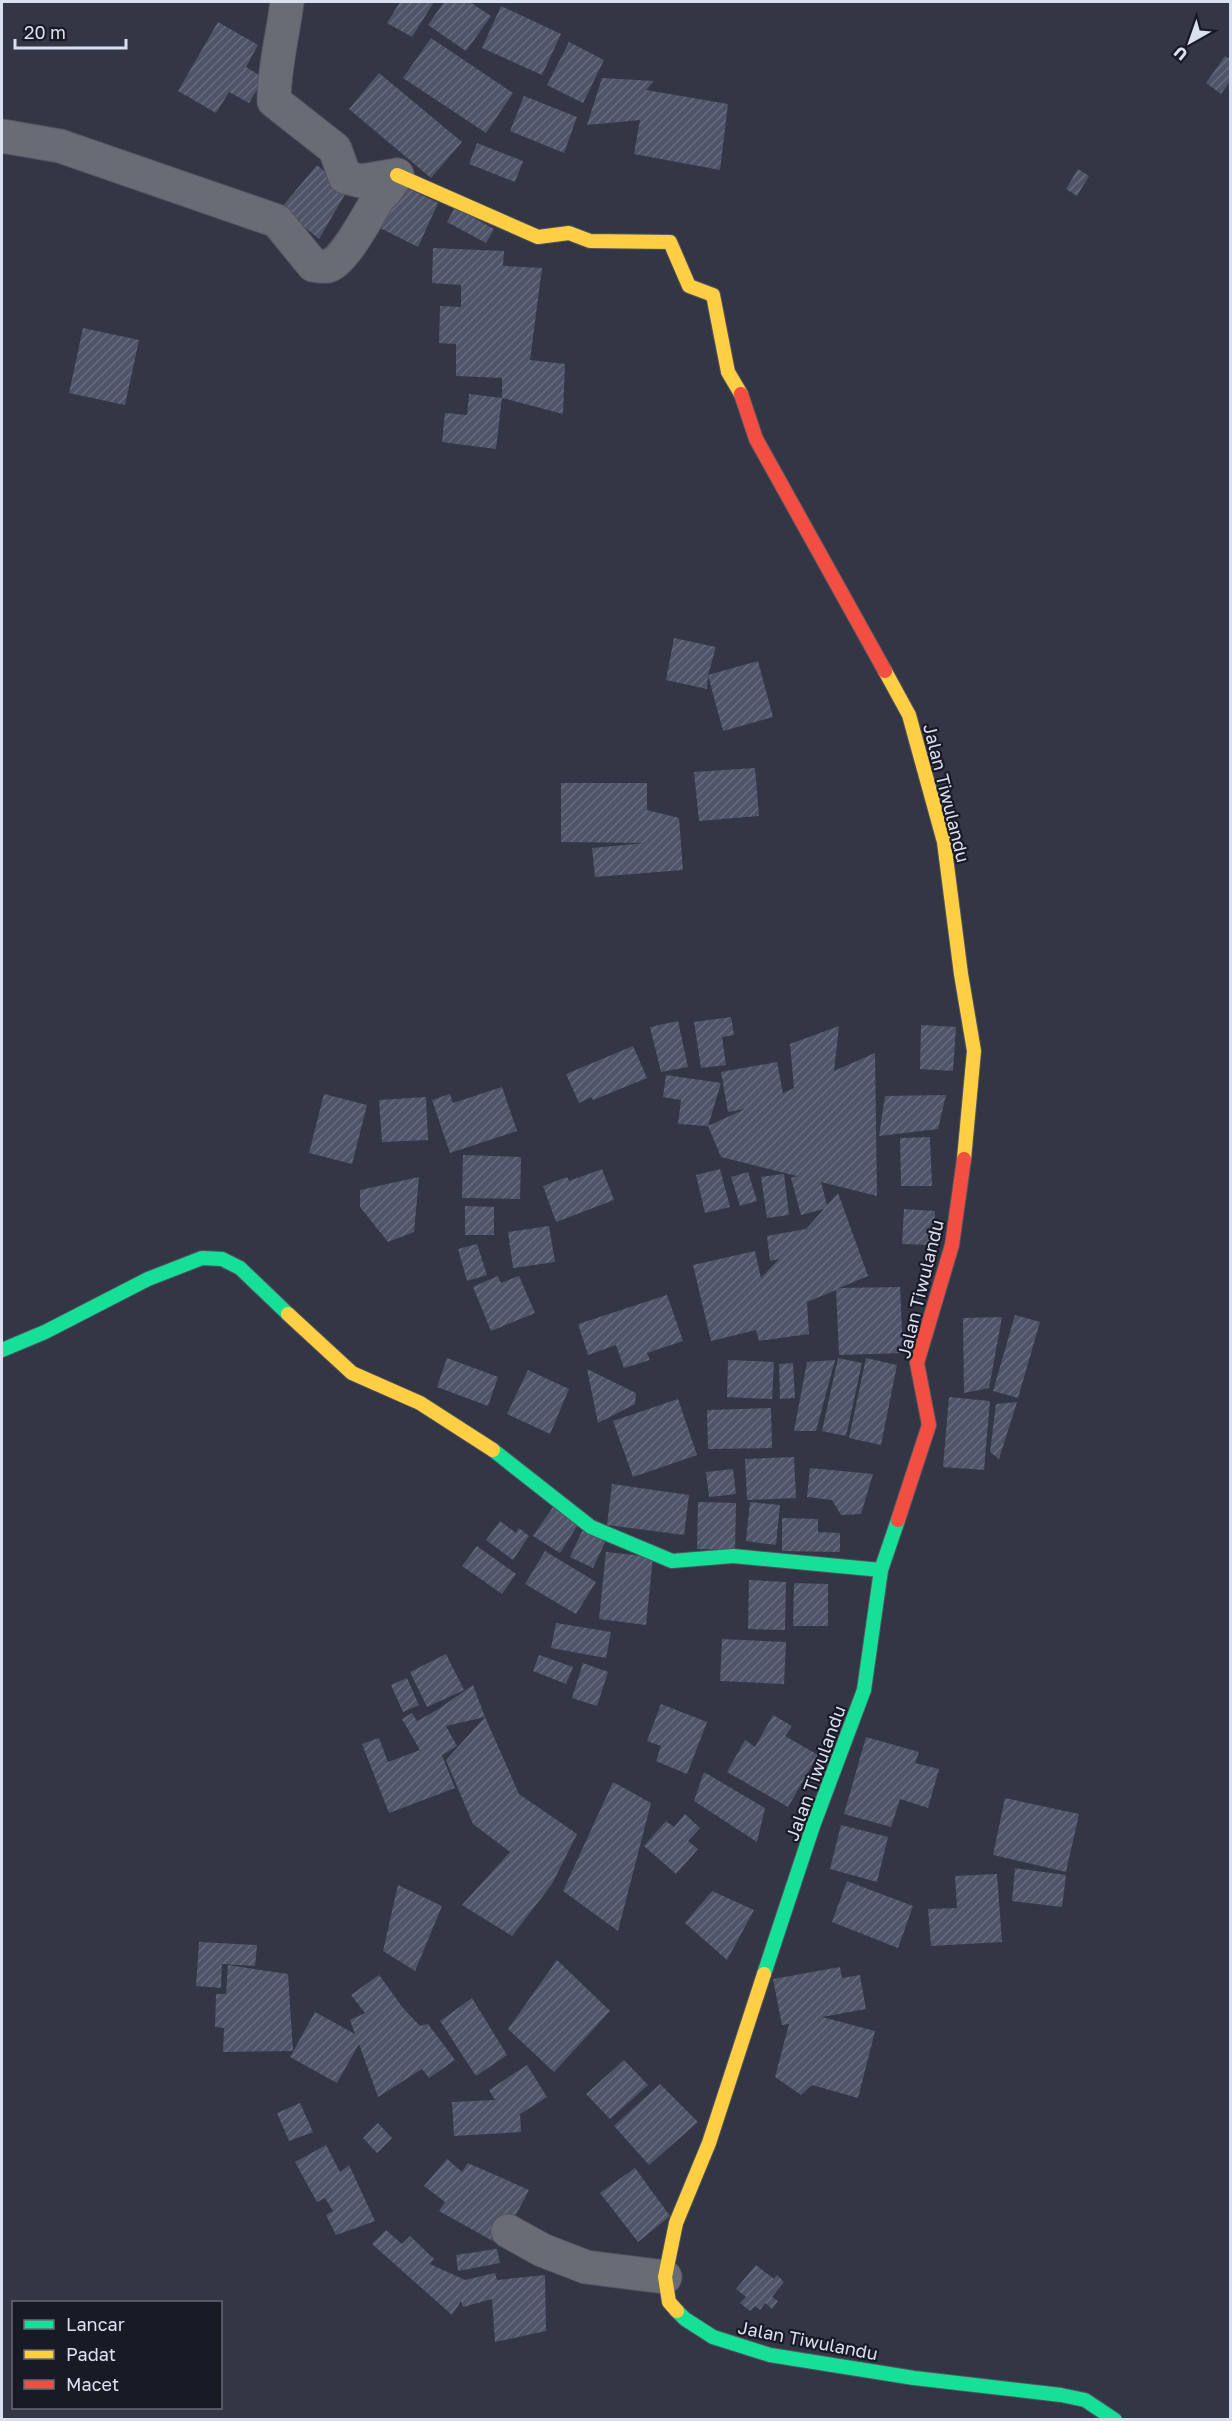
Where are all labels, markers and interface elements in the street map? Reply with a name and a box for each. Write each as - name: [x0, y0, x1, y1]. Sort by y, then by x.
- scale bar: [15, 12, 126, 50]
- north arrow: [1160, 12, 1220, 72]
- text: 20 m: [24, 21, 66, 43]
- text: U: [1169, 42, 1191, 65]
- street label: Jalan Tiwulandu: [919, 721, 975, 865]
- street label: Jalan Tiwulandu: [892, 1217, 948, 1361]
- street label: Jalan Tiwulandu: [780, 1702, 850, 1844]
- legend: [12, 2301, 222, 2409]
- text: Lancar: [66, 2313, 125, 2335]
- street label: Jalan Tiwulandu: [736, 2316, 880, 2364]
- text: Padat: [66, 2343, 116, 2365]
- text: Macet: [66, 2373, 119, 2395]

